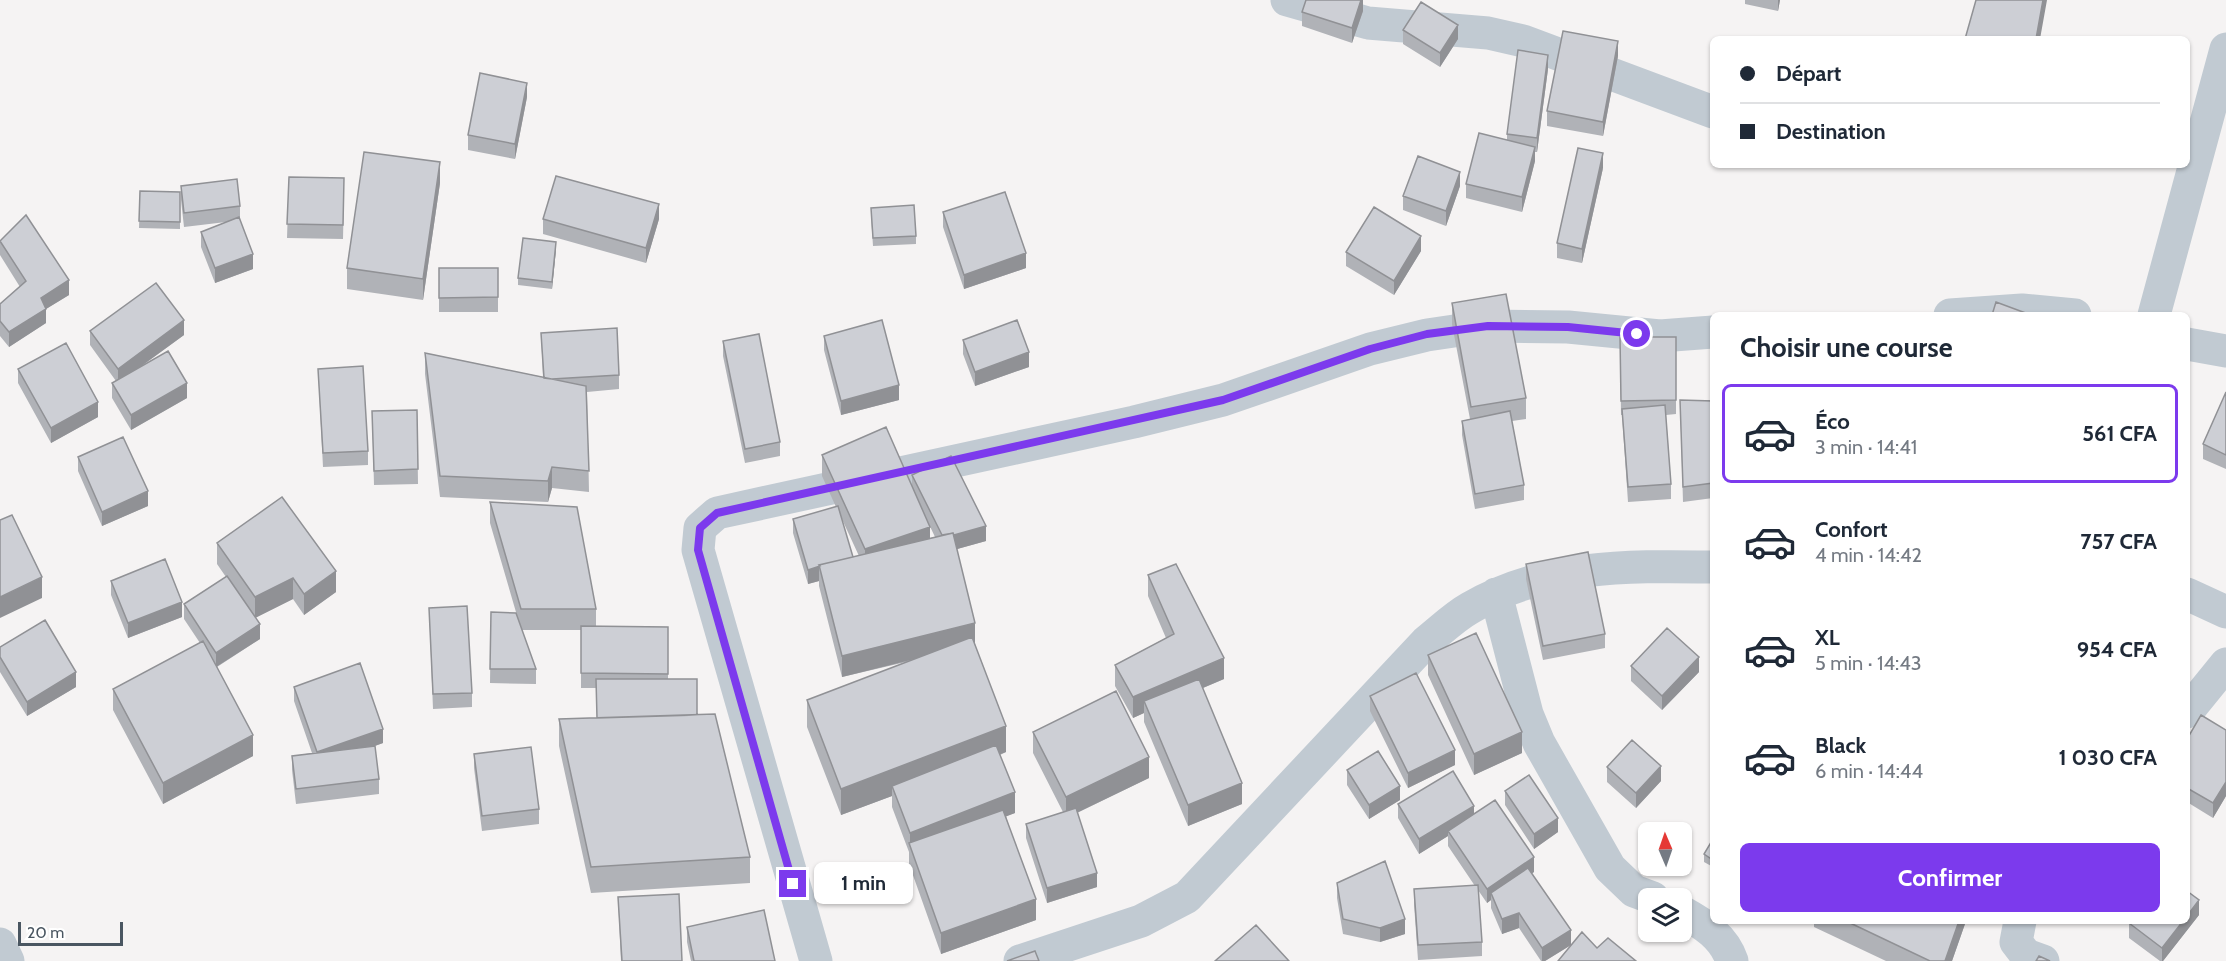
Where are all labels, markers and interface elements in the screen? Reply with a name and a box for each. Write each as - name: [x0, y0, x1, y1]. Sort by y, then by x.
- text: Départ: [1776, 60, 1841, 87]
- text: Destination: [1776, 118, 1886, 145]
- route start: [1623, 320, 1650, 347]
- text: Choisir une course: [1740, 331, 1953, 364]
- icon: car: [1743, 407, 1797, 461]
- text: Éco: [1815, 408, 1850, 435]
- text: 561 CFA: [2082, 420, 2157, 447]
- text: 3 min · 14:41: [1815, 435, 1917, 459]
- icon: car: [1743, 515, 1797, 569]
- text: Confort: [1815, 516, 1888, 543]
- text: 757 CFA: [2080, 528, 2157, 555]
- text: 4 min · 14:42: [1815, 543, 1922, 567]
- icon: car: [1743, 623, 1797, 677]
- text: XL: [1815, 624, 1840, 651]
- text: 954 CFA: [2077, 636, 2157, 663]
- text: 5 min · 14:43: [1815, 651, 1922, 675]
- icon: car: [1743, 731, 1797, 785]
- text: Black: [1815, 732, 1866, 759]
- text: 1 030 CFA: [2059, 744, 2157, 771]
- text: 6 min · 14:44: [1815, 759, 1923, 783]
- north arrow: [1638, 822, 1692, 876]
- map controls: [1638, 822, 1692, 942]
- button: Confirmer: [1740, 843, 2160, 912]
- callout: 1 min: [814, 863, 913, 905]
- route end: [779, 870, 806, 897]
- text: 1 min: [841, 871, 886, 895]
- button: layers: [1638, 888, 1692, 942]
- scale bar: [18, 919, 123, 946]
- text: 20 m: [27, 923, 64, 942]

